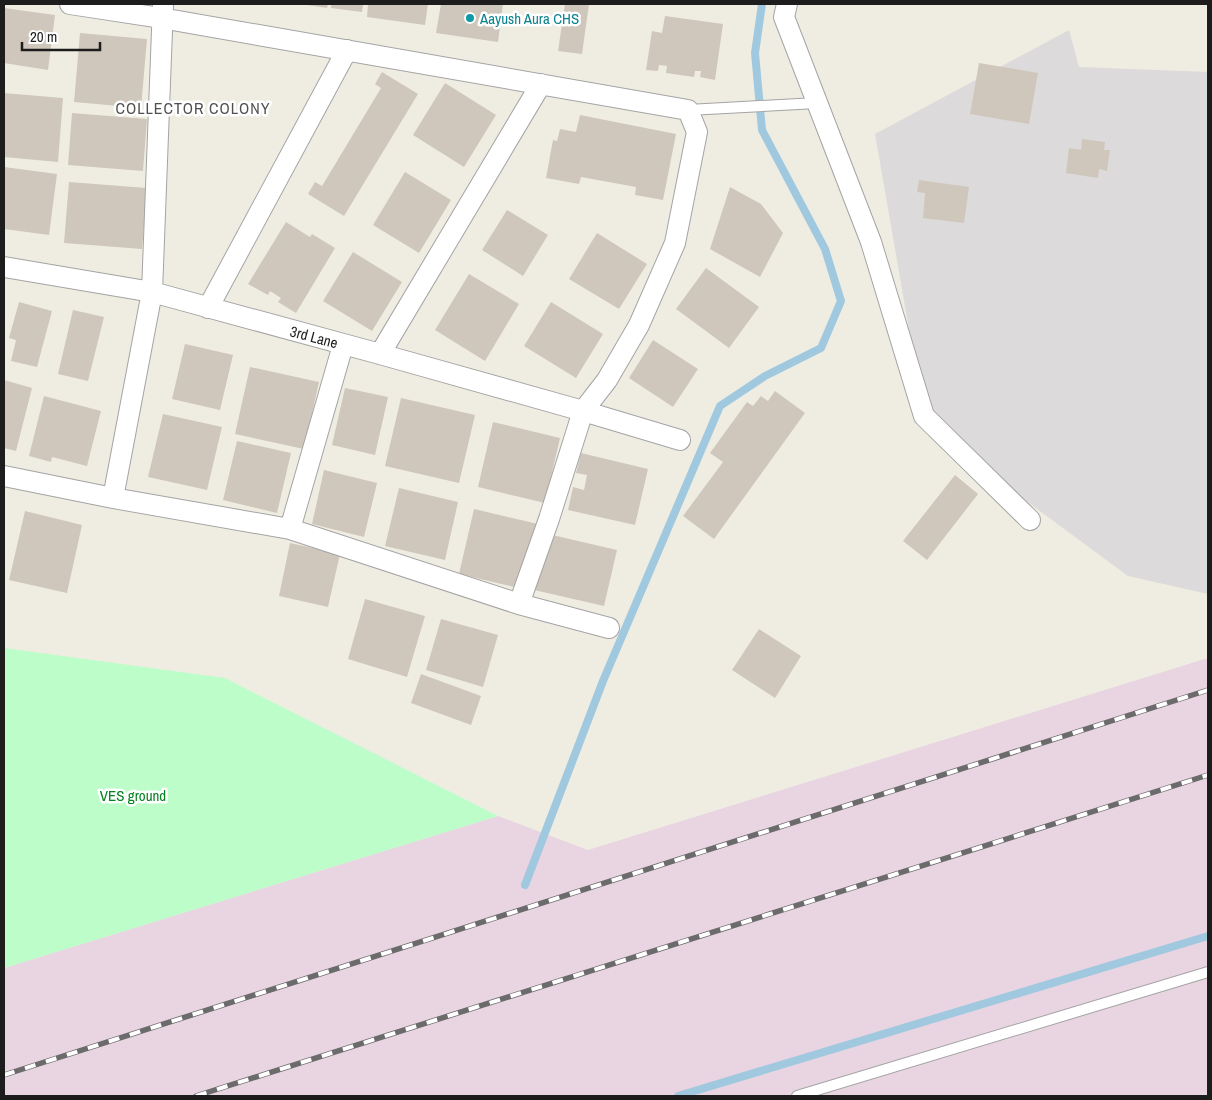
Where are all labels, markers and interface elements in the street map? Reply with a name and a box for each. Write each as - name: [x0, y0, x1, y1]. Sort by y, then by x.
- place label: Aayush Aura CHS: [479, 8, 579, 29]
- marker: Aayush Aura CHS: [464, 12, 476, 24]
- scale bar: [22, 20, 100, 52]
- text: 20 m: [30, 26, 57, 47]
- district label: COLLECTOR COLONY: [115, 97, 271, 119]
- street label: 3rd Lane: [288, 321, 340, 353]
- park label: VES ground: [100, 785, 166, 806]

